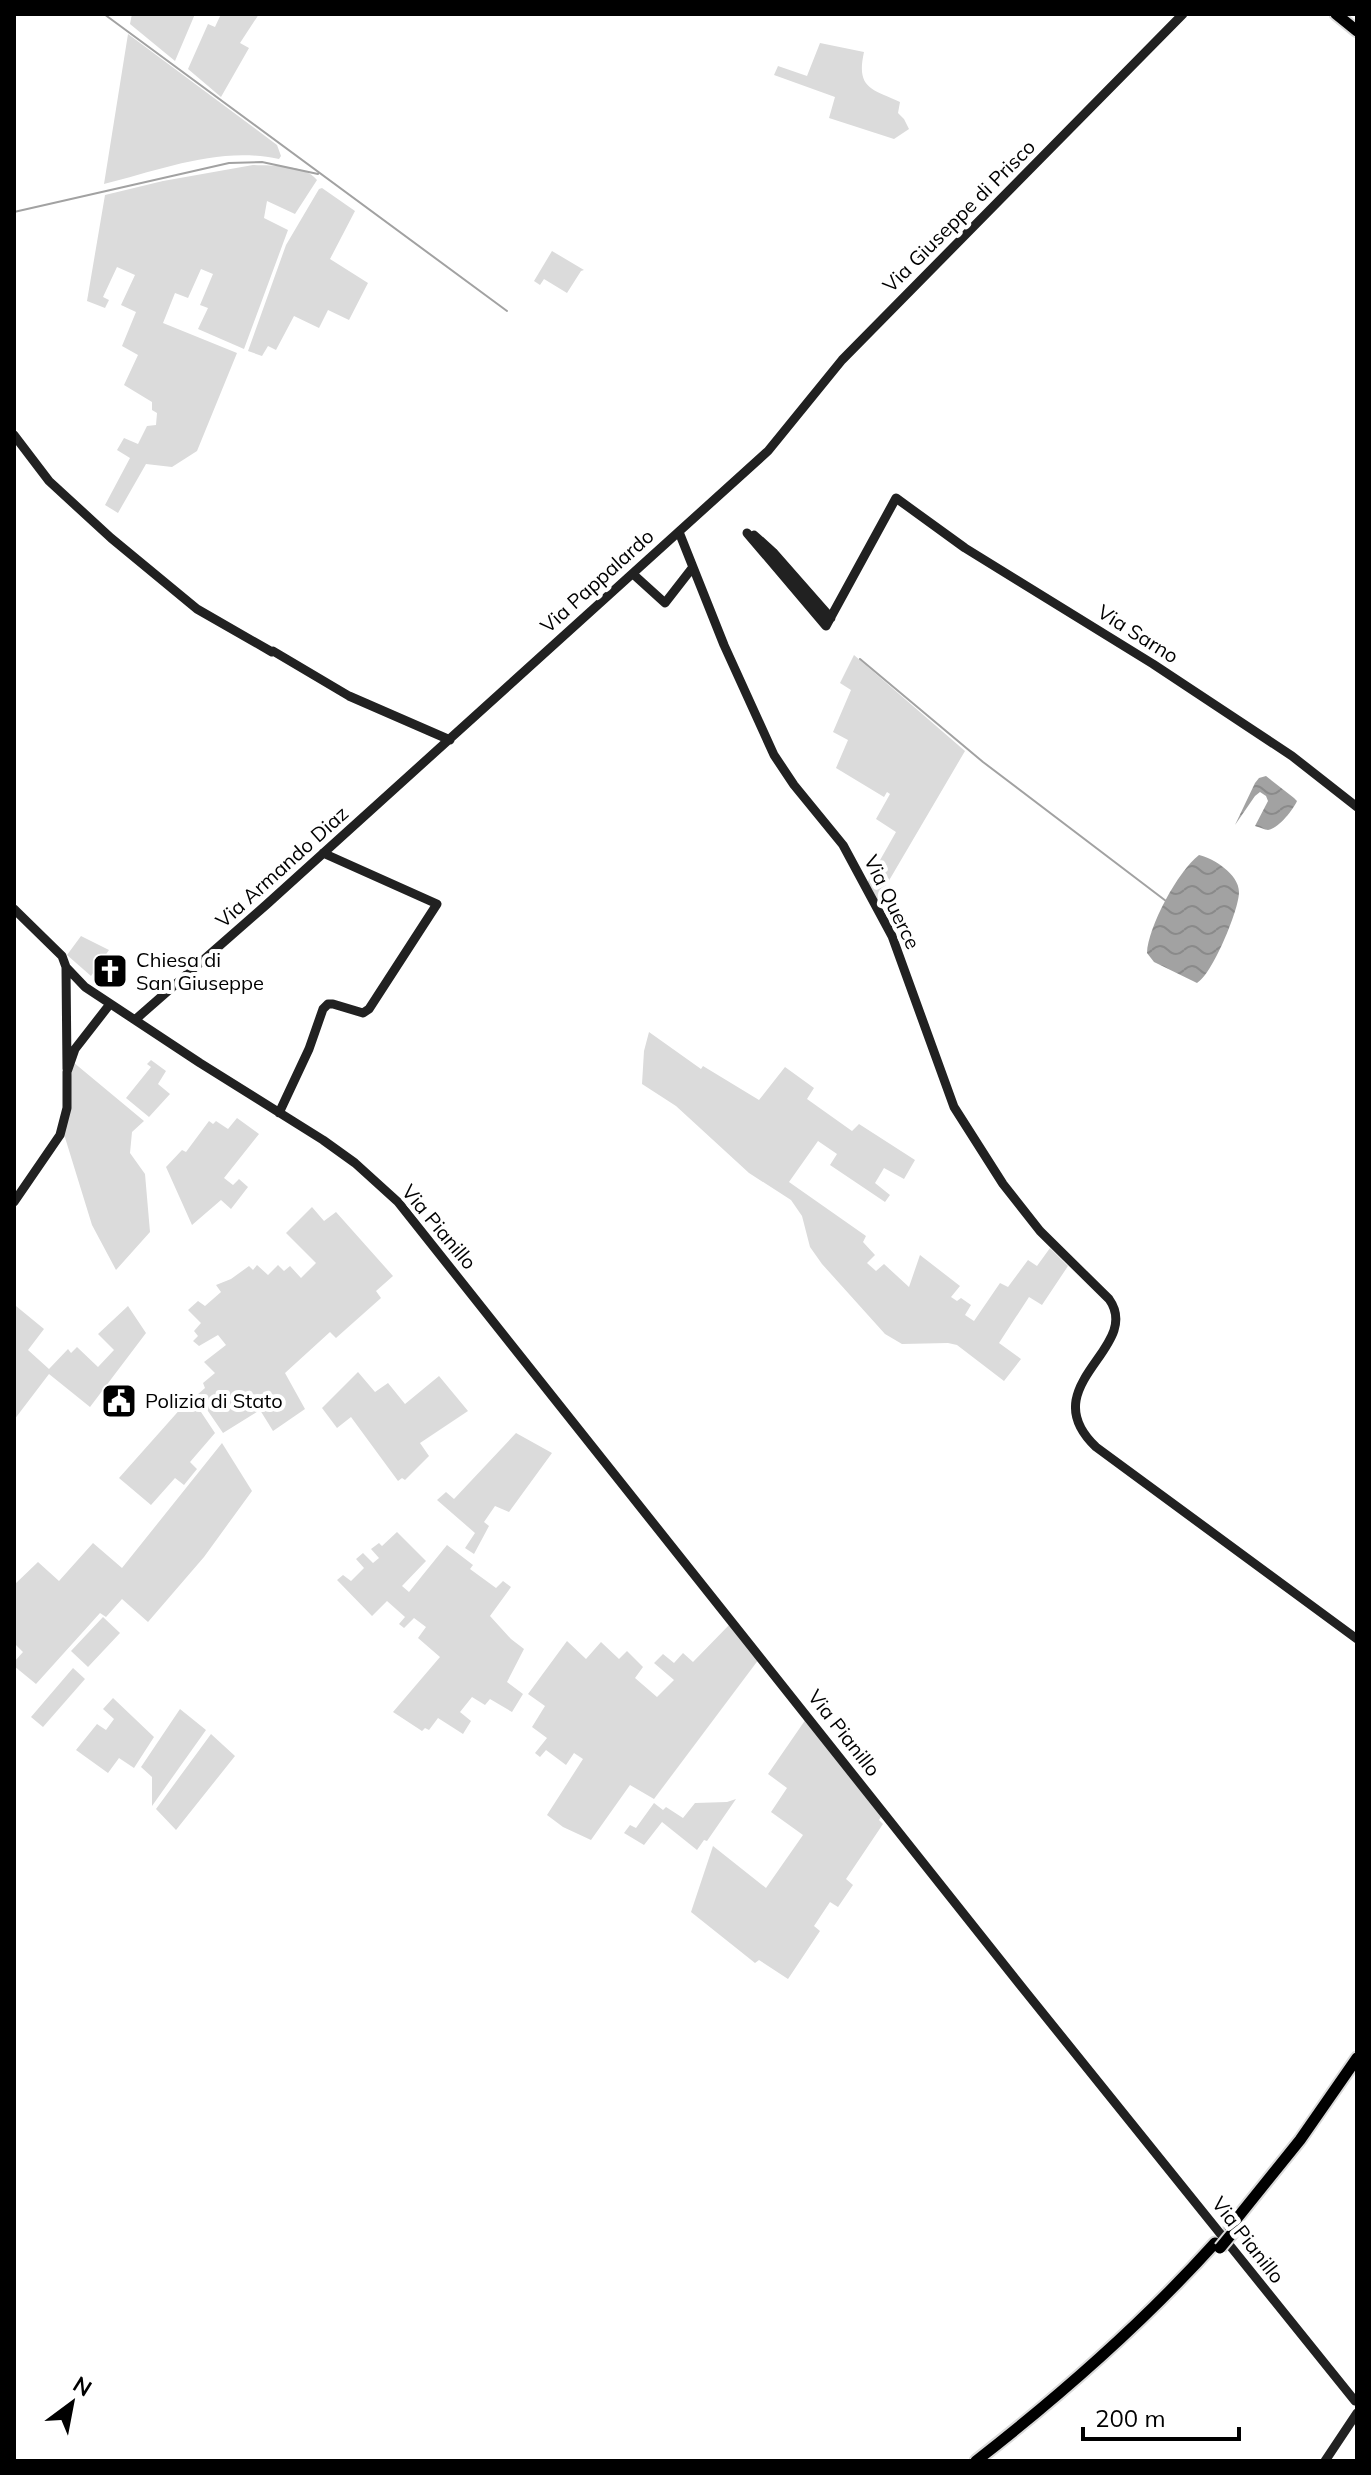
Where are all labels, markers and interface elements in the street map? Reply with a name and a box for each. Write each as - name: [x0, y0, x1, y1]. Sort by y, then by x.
- street label: Via Giuseppe di Prisco: [877, 134, 1040, 297]
- street label: Via Pappalardo: [535, 523, 658, 638]
- street label: Via Sarno: [1093, 599, 1183, 668]
- street label: Via Armando Diaz: [210, 800, 353, 933]
- street label: Via Querce: [859, 851, 926, 953]
- place label: Chiesa di San Giuseppe: [136, 947, 264, 995]
- church icon: Chiesa di San Giuseppe: [91, 952, 129, 990]
- street label: Via Pianillo: [397, 1179, 482, 1274]
- public building icon: Polizia di Stato: [100, 1382, 138, 1420]
- place label: Polizia di Stato: [145, 1388, 283, 1413]
- street label: Via Pianillo: [803, 1684, 886, 1781]
- street label: Via Pianillo: [1207, 2191, 1290, 2288]
- north arrow: [32, 2363, 112, 2443]
- text: N: [68, 2370, 97, 2402]
- scale bar: [1083, 2391, 1239, 2441]
- text: 200 m: [1095, 2403, 1166, 2433]

